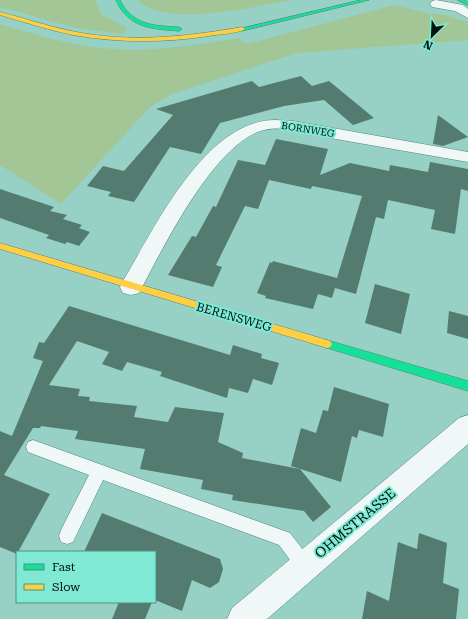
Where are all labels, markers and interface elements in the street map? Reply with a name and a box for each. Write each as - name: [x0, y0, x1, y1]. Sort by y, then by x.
- north arrow: [412, 16, 452, 56]
- text: N: [421, 37, 435, 52]
- street label: BORNWEG: [281, 120, 336, 139]
- street label: BERENSWEG: [195, 300, 274, 335]
- street label: OHMSTRASSE: [311, 485, 399, 561]
- legend: [16, 551, 156, 603]
- text: Fast: [52, 560, 76, 574]
- text: Slow: [52, 580, 80, 594]

